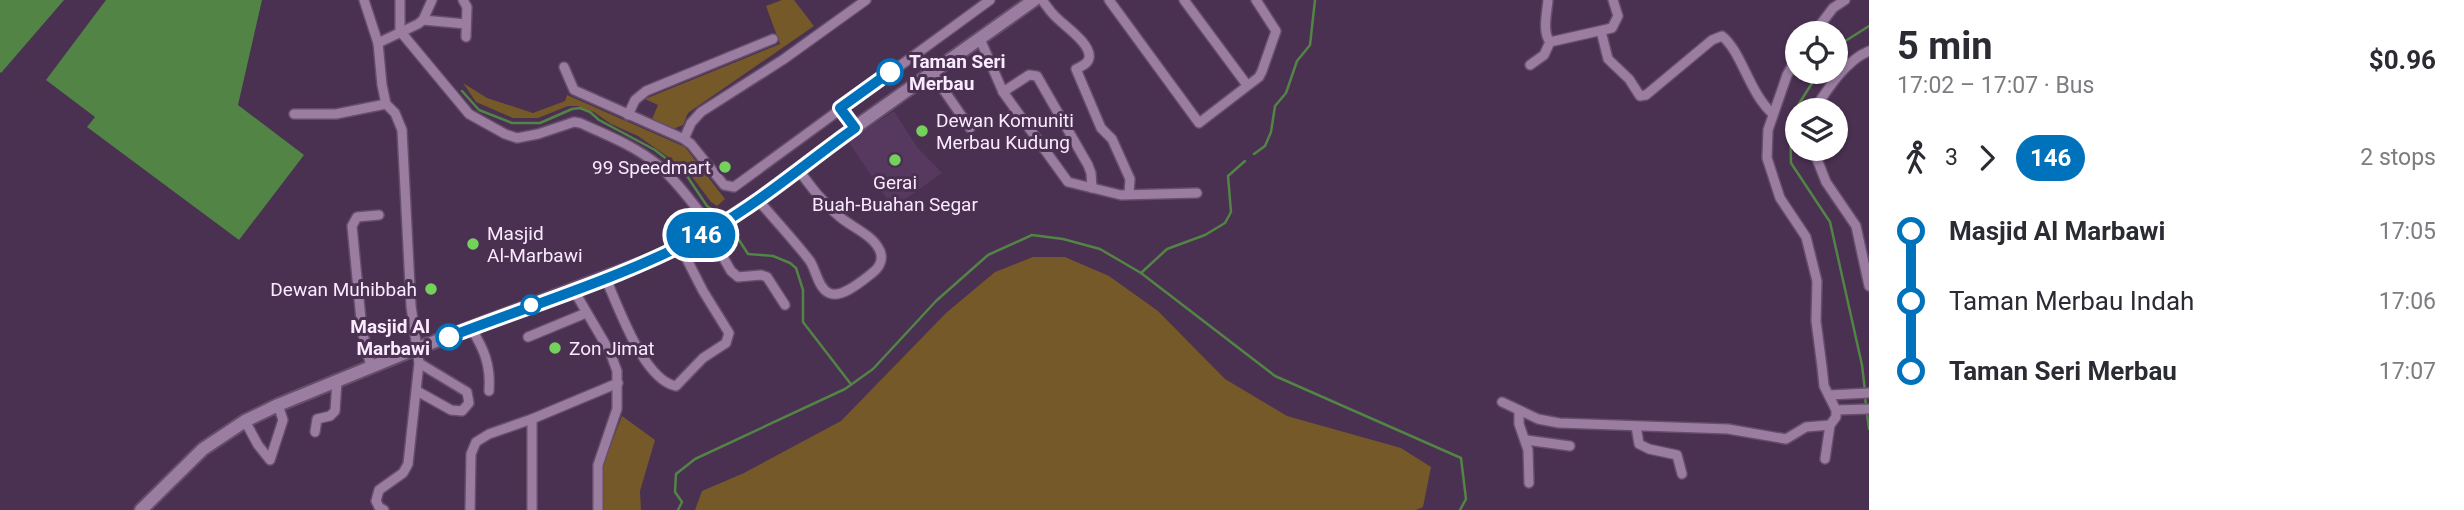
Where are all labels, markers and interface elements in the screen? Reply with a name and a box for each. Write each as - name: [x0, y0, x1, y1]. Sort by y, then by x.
- map controls: [1785, 21, 1848, 161]
- button: locate: [1785, 21, 1848, 84]
- text: 5 min: [1897, 24, 1993, 68]
- text: $0.96: [2369, 45, 2436, 75]
- place label: Taman Seri Merbau: [909, 50, 1006, 95]
- marker: Taman Seri Merbau: [877, 59, 903, 85]
- text: 17:02 – 17:07 · Bus: [1897, 72, 2094, 99]
- button: layers: [1785, 98, 1848, 161]
- place label: Dewan Komuniti Merbau Kudung: [936, 109, 1074, 154]
- marker: Dewan Komuniti Merbau Kudung: [914, 123, 930, 139]
- icon: walk: [1897, 139, 1935, 177]
- icon: forward: [1968, 139, 2006, 177]
- text: 3: [1945, 144, 1958, 171]
- text: 146: [2030, 144, 2071, 172]
- text: 2 stops: [2360, 144, 2436, 171]
- marker: Gerai Buah-Buahan Segar: [887, 152, 903, 168]
- place label: 99 Speedmart: [592, 156, 711, 179]
- marker: 99 Speedmart: [717, 159, 733, 175]
- place label: Gerai Buah-Buahan Segar: [812, 171, 978, 216]
- line badge: 146: [661, 212, 741, 258]
- text: Masjid Al Marbawi: [1949, 216, 2165, 246]
- text: 17:05: [2379, 218, 2436, 245]
- text: 146: [680, 221, 722, 249]
- place label: Masjid Al-Marbawi: [487, 222, 583, 267]
- marker: Masjid Al-Marbawi: [465, 236, 481, 252]
- place label: Dewan Muhibbah: [270, 278, 417, 301]
- marker: Dewan Muhibbah: [423, 281, 439, 297]
- text: Taman Merbau Indah: [1949, 286, 2194, 316]
- text: 17:06: [2379, 288, 2436, 315]
- unlabelled marker: [521, 295, 541, 315]
- place label: Masjid Al Marbawi: [350, 315, 430, 360]
- marker: Masjid Al Marbawi: [436, 324, 462, 350]
- place label: Zon Jimat: [569, 337, 655, 360]
- marker: Zon Jimat: [547, 340, 563, 356]
- text: Taman Seri Merbau: [1949, 356, 2177, 386]
- text: 17:07: [2379, 358, 2436, 385]

